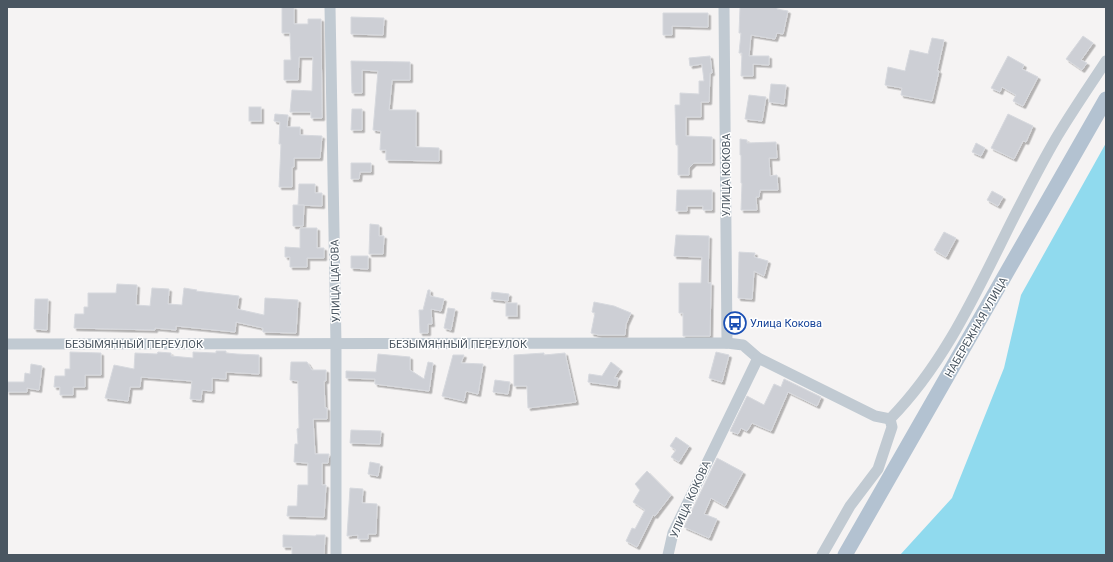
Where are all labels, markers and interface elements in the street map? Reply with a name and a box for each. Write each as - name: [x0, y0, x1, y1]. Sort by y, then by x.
- street label: УЛИЦА КОКОВА: [720, 133, 733, 217]
- street label: УЛИЦА ЦАГОВА: [328, 239, 343, 323]
- street label: НАБЕРЕЖНАЯ УЛИЦА: [942, 274, 1011, 380]
- bus stop icon: Улица Кокова: [722, 310, 748, 336]
- place label: Улица Кокова: [750, 317, 822, 330]
- street label: БЕЗЫМЯННЫЙ ПЕРЕУЛОК: [65, 338, 204, 351]
- street label: БЕЗЫМЯННЫЙ ПЕРЕУЛОК: [389, 338, 528, 351]
- street label: УЛИЦА КОКОВА: [668, 458, 714, 540]

